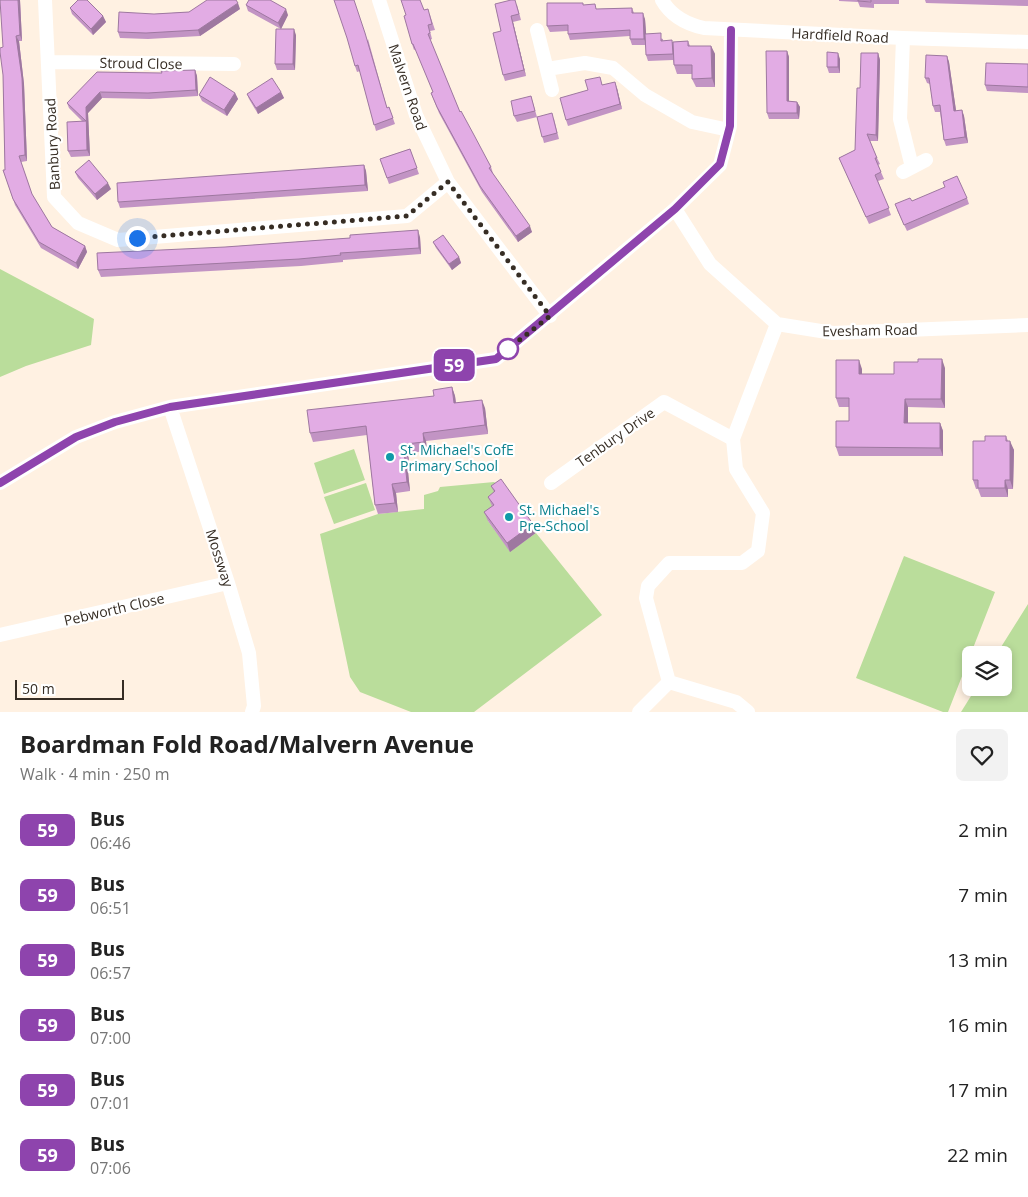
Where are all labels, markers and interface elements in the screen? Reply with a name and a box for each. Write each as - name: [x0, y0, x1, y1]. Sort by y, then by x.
- street label: Hardfield Road: [791, 23, 889, 47]
- street label: Malvern Road: [384, 41, 432, 133]
- street label: Stroud Close: [99, 53, 183, 73]
- street label: Banbury Road: [40, 97, 64, 191]
- your location: [125, 226, 150, 251]
- street label: Evesham Road: [822, 320, 918, 340]
- unlabelled marker: [497, 338, 519, 360]
- line badge: 59: [432, 349, 476, 381]
- text: 59: [444, 353, 464, 377]
- street label: Tenbury Drive: [572, 403, 658, 471]
- place label: St. Michael's CofE Primary School: [400, 440, 514, 475]
- marker: St. Michael's CofE Primary School: [384, 451, 396, 463]
- place label: St. Michael's Pre-School: [519, 500, 600, 535]
- marker: St. Michael's Pre-School: [503, 511, 515, 523]
- street label: Mossway: [202, 527, 239, 590]
- street label: Pebworth Close: [62, 588, 166, 630]
- map controls: [962, 646, 1012, 696]
- button: layers: [962, 646, 1012, 696]
- scale bar: [15, 677, 124, 700]
- text: 50 m: [22, 679, 55, 698]
- text: Boardman Fold Road/Malvern Avenue: [20, 727, 474, 760]
- button: heart: [956, 729, 1008, 781]
- text: Walk · 4 min · 250 m: [20, 763, 170, 785]
- text: Bus: [90, 806, 125, 832]
- text: 2 min: [958, 817, 1008, 843]
- text: 59: [37, 818, 58, 842]
- text: 06:46: [90, 832, 131, 854]
- text: Bus: [90, 871, 125, 897]
- text: 7 min: [958, 882, 1008, 908]
- text: 59: [37, 883, 58, 907]
- text: 06:51: [90, 897, 131, 919]
- text: Bus: [90, 936, 125, 962]
- text: 13 min: [947, 947, 1008, 973]
- text: 59: [37, 948, 58, 972]
- text: 06:57: [90, 962, 131, 984]
- text: Bus: [90, 1001, 125, 1027]
- text: 16 min: [947, 1012, 1008, 1038]
- text: 59: [37, 1013, 58, 1037]
- text: 07:00: [90, 1027, 131, 1049]
- text: Bus: [90, 1066, 125, 1092]
- text: 17 min: [947, 1077, 1008, 1103]
- text: 59: [37, 1078, 58, 1102]
- text: 07:01: [90, 1092, 131, 1114]
- text: Bus: [90, 1131, 125, 1157]
- text: 22 min: [947, 1142, 1008, 1168]
- text: 59: [37, 1143, 58, 1167]
- text: 07:06: [90, 1157, 131, 1179]

